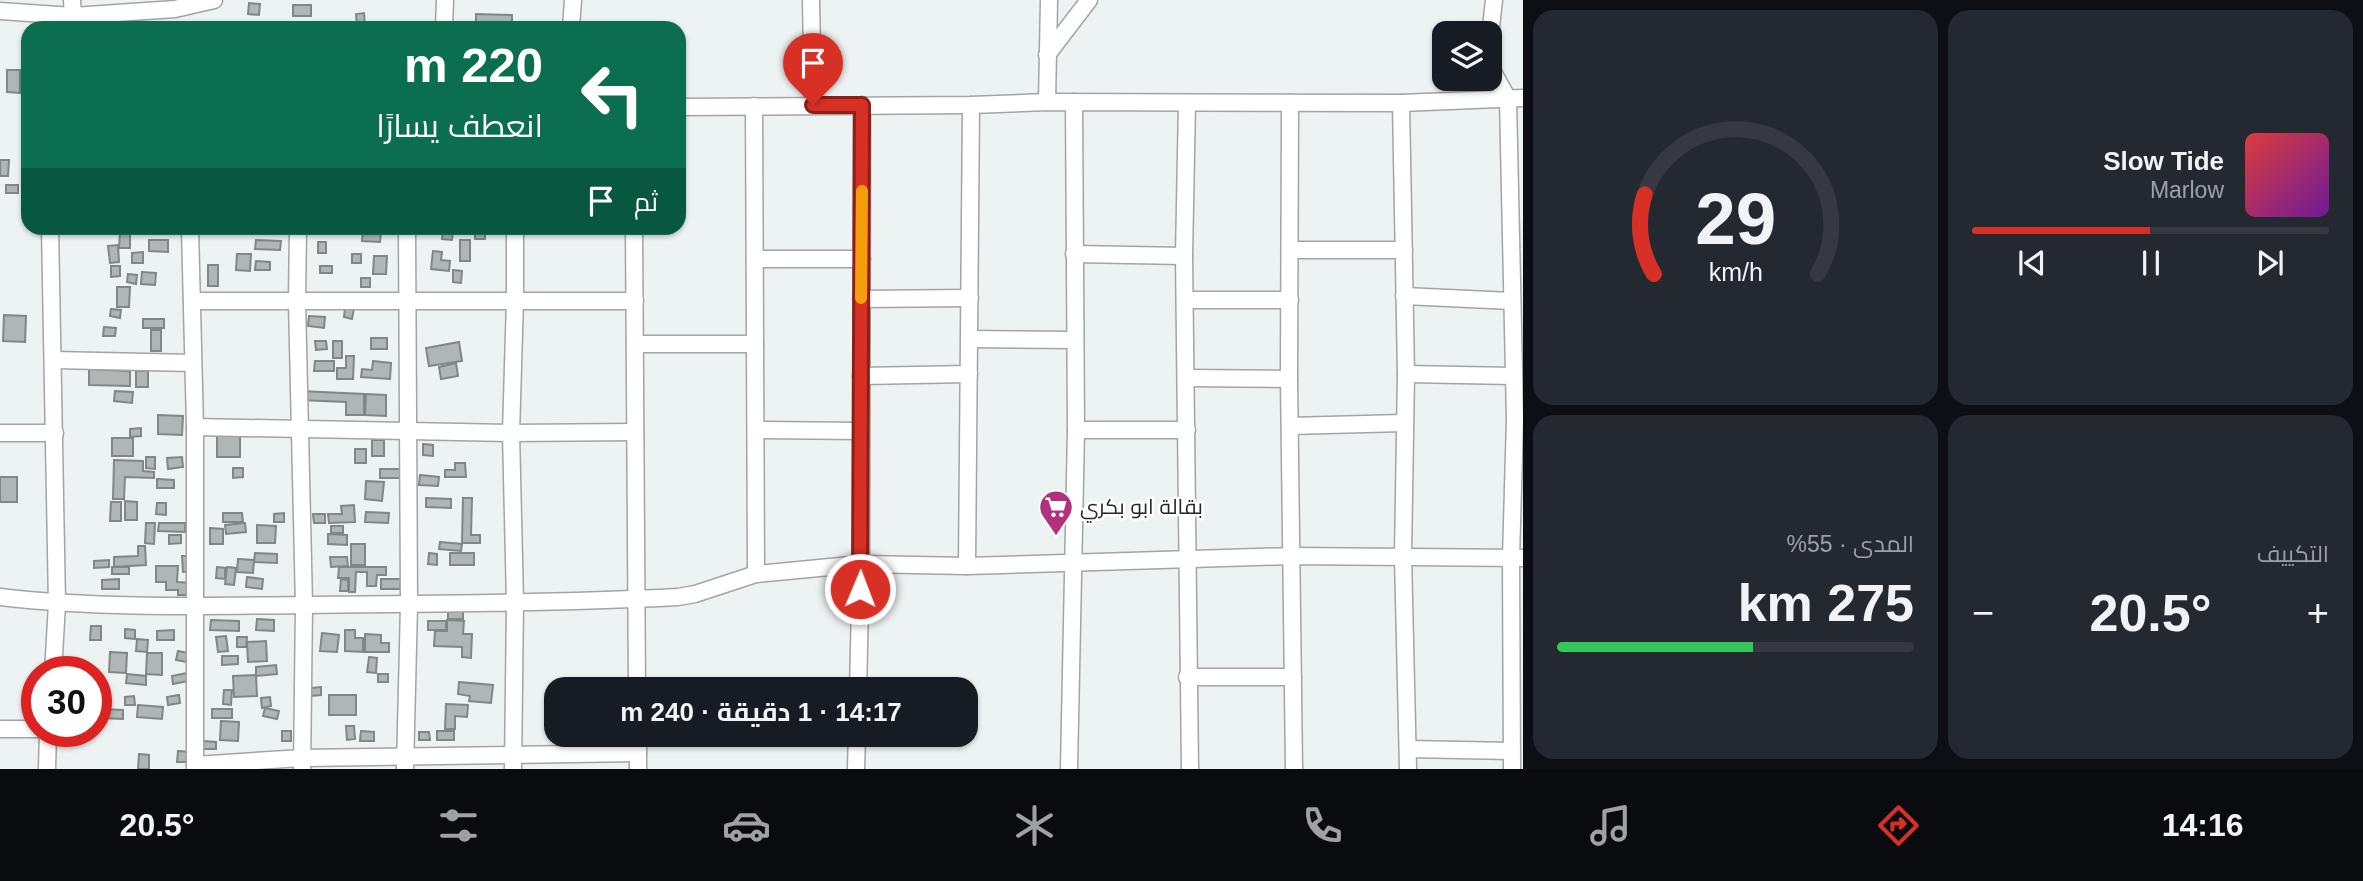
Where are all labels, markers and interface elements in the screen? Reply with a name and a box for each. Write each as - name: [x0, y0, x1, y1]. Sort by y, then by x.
- map controls: [1432, 21, 1502, 91]
- button: layers: [1432, 21, 1502, 91]
- pin: [783, 33, 843, 105]
- text: 220 m: [404, 38, 543, 92]
- icon: arrive: [794, 44, 832, 82]
- icon: left: [567, 49, 658, 140]
- text: انعطف يسارًا: [376, 108, 543, 144]
- text: Slow Tide: [2103, 146, 2224, 176]
- text: Marlow: [2150, 177, 2224, 203]
- text: 29: [1695, 178, 1776, 259]
- icon: arrive: [582, 182, 620, 220]
- text: ثم: [634, 187, 658, 217]
- icon: previous: [2013, 244, 2051, 282]
- icon: pause: [2132, 244, 2170, 282]
- icon: next: [2251, 244, 2289, 282]
- text: km/h: [1708, 258, 1763, 286]
- supermarket icon: بقالة ابو بكري: [1037, 488, 1075, 537]
- place label: بقالة ابو بكري: [1080, 495, 1203, 523]
- text: المدى · 55%: [1787, 531, 1914, 557]
- text: التكييف: [2257, 541, 2329, 567]
- position arrow: [823, 552, 897, 626]
- text: 275 km: [1738, 574, 1914, 632]
- text: 20.5°: [2089, 584, 2212, 642]
- text: −: [1972, 592, 1994, 634]
- text: +: [2307, 592, 2329, 634]
- speed limit sign: 30: [21, 656, 112, 747]
- text: 14:17 · 1 دقيقة · 240 m: [620, 697, 902, 727]
- icon: filters: [434, 801, 483, 850]
- icon: car: [722, 801, 771, 850]
- icon: climate: [1010, 801, 1059, 850]
- icon: phone: [1298, 801, 1347, 850]
- icon: music: [1586, 801, 1635, 850]
- icon: directions: [1874, 801, 1923, 850]
- text: 20.5°: [120, 807, 195, 843]
- text: 14:16: [2162, 807, 2244, 843]

